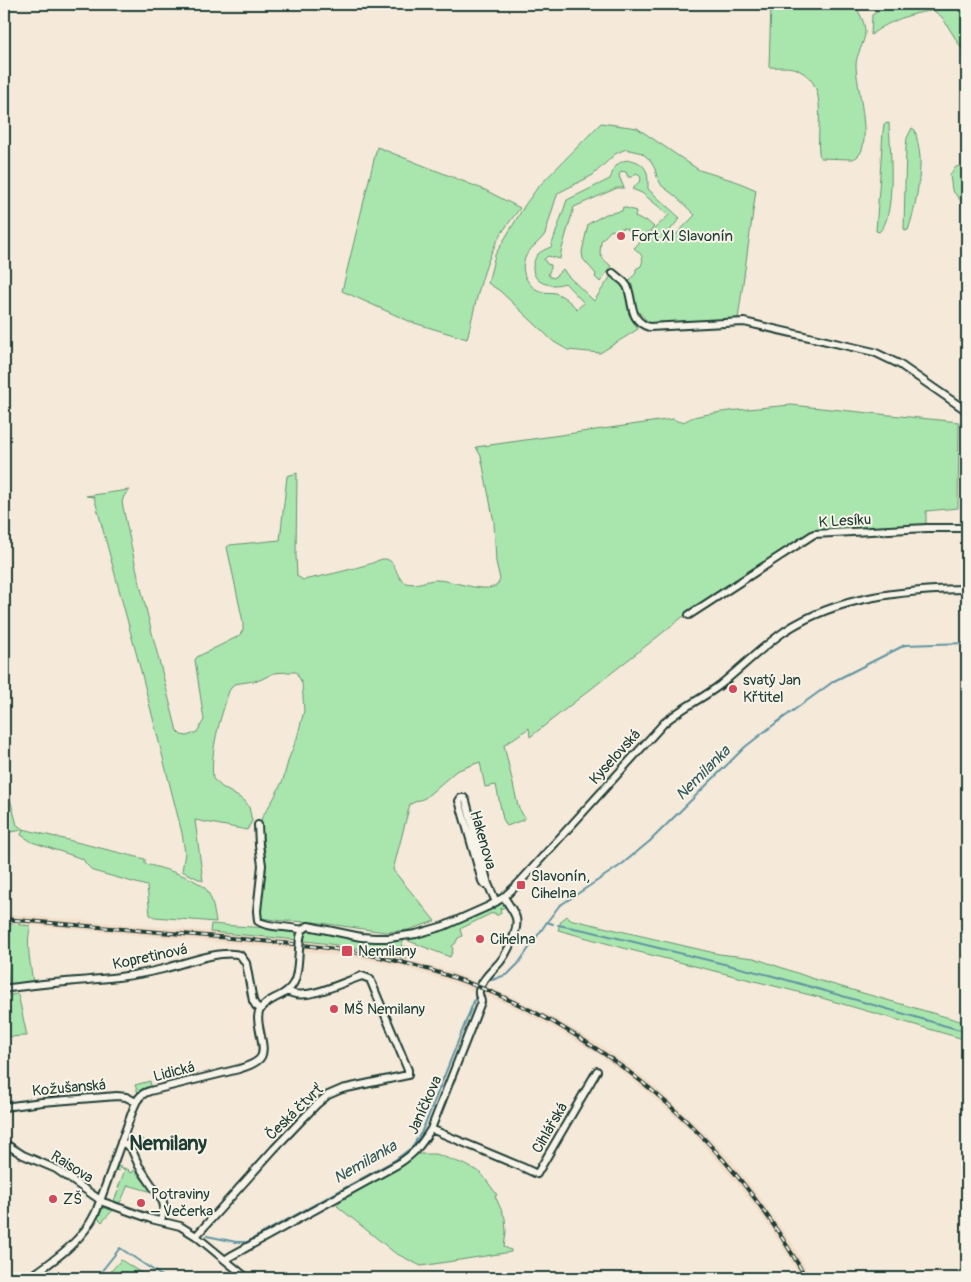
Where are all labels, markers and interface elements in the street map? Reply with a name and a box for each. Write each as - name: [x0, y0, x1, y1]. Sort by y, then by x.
- place label: Fort XI Slavonín: [631, 227, 733, 246]
- marker: Fort XI Slavonín: [615, 230, 627, 242]
- street label: K Lesíku: [818, 510, 872, 532]
- place label: svatý Jan Křtitel: [743, 671, 801, 707]
- marker: svatý Jan Křtitel: [727, 683, 739, 695]
- street label: Kyselovská: [585, 725, 645, 789]
- water label: Nemilanka: [671, 740, 736, 805]
- street label: Hakenova: [466, 808, 500, 872]
- place label: Slavonín, Cihelna: [531, 867, 590, 903]
- marker: Slavonín, Cihelna: [515, 879, 527, 891]
- place label: Cihelna: [490, 930, 535, 949]
- marker: Cihelna: [474, 933, 486, 945]
- street label: Kopretinová: [111, 940, 189, 974]
- place label: Nemilany: [358, 942, 417, 961]
- marker: Nemilany: [340, 944, 354, 958]
- place label: MŠ Nemilany: [344, 1000, 426, 1019]
- marker: MŠ Nemilany: [328, 1003, 340, 1015]
- street label: Lidická: [151, 1058, 197, 1086]
- street label: Janíčkova: [404, 1073, 446, 1137]
- street label: Kožušanská: [31, 1075, 107, 1101]
- street label: Česká čtvrť: [262, 1080, 328, 1144]
- street label: Cihlářská: [528, 1099, 572, 1157]
- district label: Nemilany: [129, 1131, 207, 1156]
- water label: Nemilanka: [330, 1135, 401, 1188]
- street label: Raisova: [47, 1147, 97, 1187]
- place label: Potraviny – Večerka: [150, 1185, 213, 1221]
- place label: ZŠ: [63, 1190, 82, 1209]
- marker: ZŠ: [47, 1193, 59, 1205]
- marker: Potraviny – Večerka: [135, 1197, 147, 1209]

